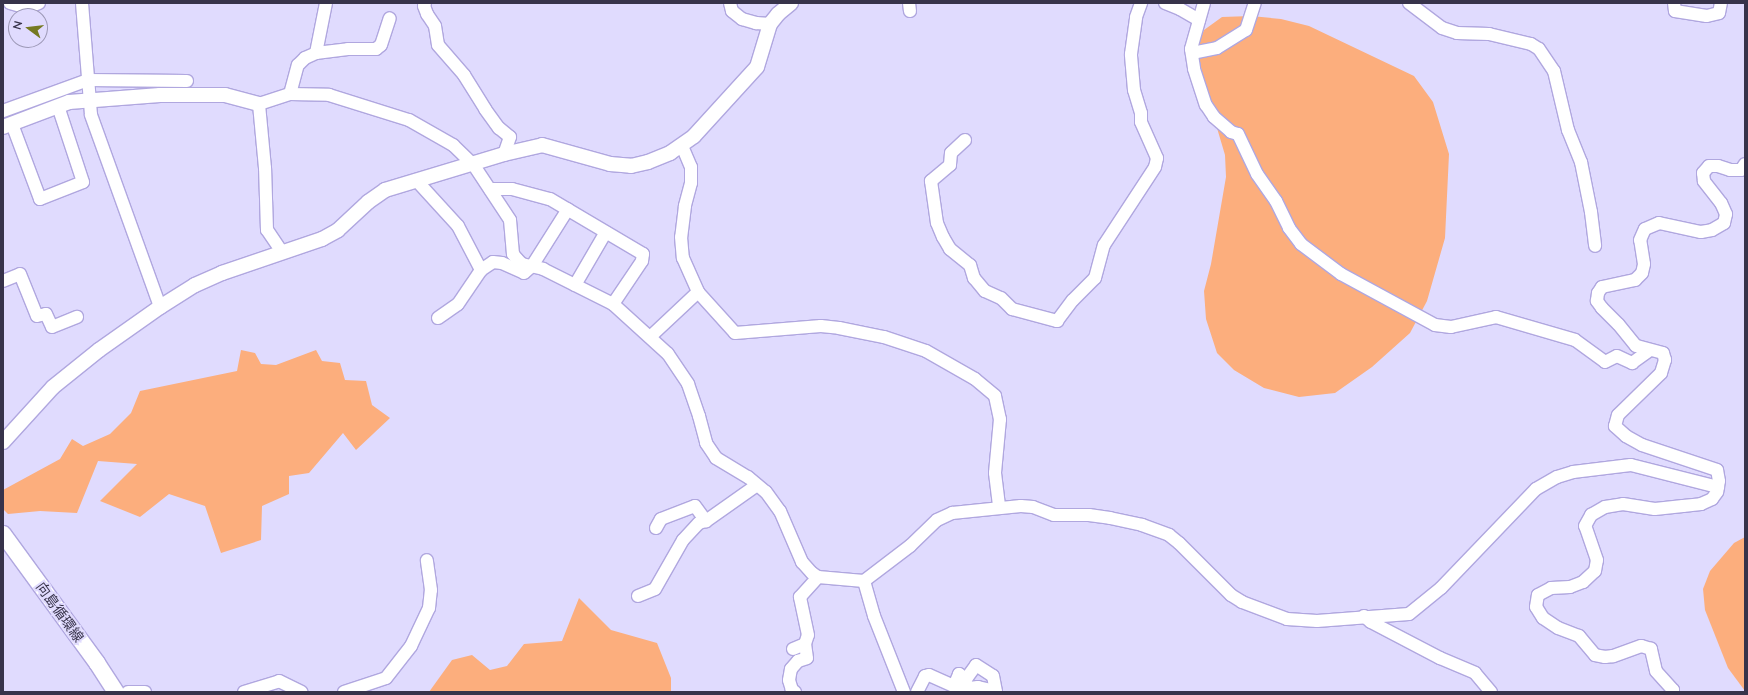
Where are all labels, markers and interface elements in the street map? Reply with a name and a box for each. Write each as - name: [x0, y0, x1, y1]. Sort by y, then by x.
- north arrow: [8, 8, 48, 48]
- text: N: [10, 19, 24, 31]
- street label: 向島循環線: [33, 579, 87, 645]

